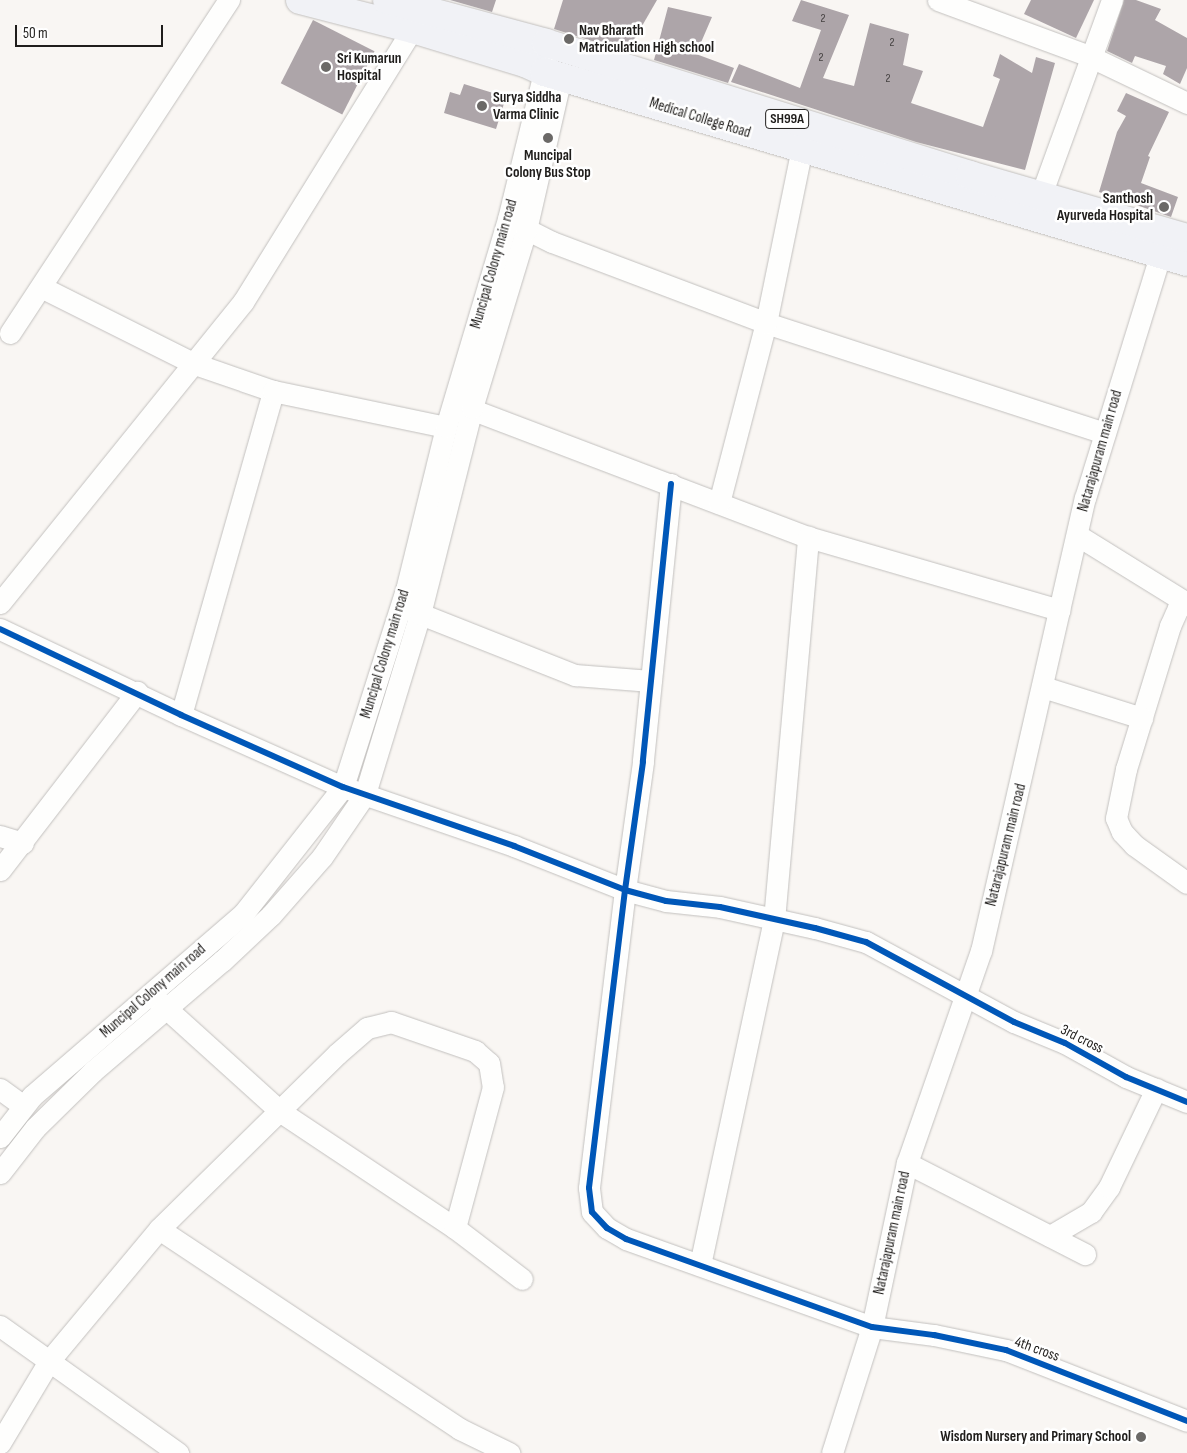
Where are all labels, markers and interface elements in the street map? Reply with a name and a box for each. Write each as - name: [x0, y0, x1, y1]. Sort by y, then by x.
- house number: 2: [821, 12, 825, 26]
- scale bar: [18, 15, 165, 47]
- place label: Nav Bharath Matriculation High school: [579, 21, 714, 56]
- text: 50 m: [23, 24, 48, 43]
- marker: Nav Bharath Matriculation High school: [563, 33, 575, 45]
- house number: 2: [890, 36, 894, 50]
- place label: Sri Kumarun Hospital: [337, 49, 402, 84]
- house number: 2: [819, 51, 823, 65]
- marker: Sri Kumarun Hospital: [319, 60, 333, 74]
- house number: 2: [886, 72, 890, 86]
- place label: Surya Siddha Varma Clinic: [493, 88, 561, 123]
- street label: Medical College Road: [647, 94, 753, 142]
- marker: Surya Siddha Varma Clinic: [475, 99, 489, 113]
- road number: SH99A: [764, 108, 810, 130]
- marker: Muncipal Colony Bus Stop: [542, 132, 554, 144]
- place label: Muncipal Colony Bus Stop: [505, 146, 591, 181]
- place label: Santhosh Ayurveda Hospital: [1057, 189, 1153, 224]
- street label: Muncipal Colony main road: [467, 197, 521, 331]
- marker: Santhosh Ayurveda Hospital: [1157, 200, 1171, 214]
- street label: Natarajapuram main road: [1074, 388, 1126, 514]
- street label: Muncipal Colony main road: [357, 587, 413, 721]
- street label: Natarajapuram main road: [982, 782, 1030, 908]
- street label: Muncipal Colony main road: [97, 940, 209, 1042]
- street label: 3rd cross: [1058, 1021, 1106, 1057]
- street label: Natarajapuram main road: [870, 1170, 914, 1296]
- street label: 4th cross: [1012, 1333, 1062, 1365]
- place label: Wisdom Nursery and Primary School: [940, 1428, 1131, 1446]
- marker: Wisdom Nursery and Primary School: [1135, 1431, 1147, 1443]

